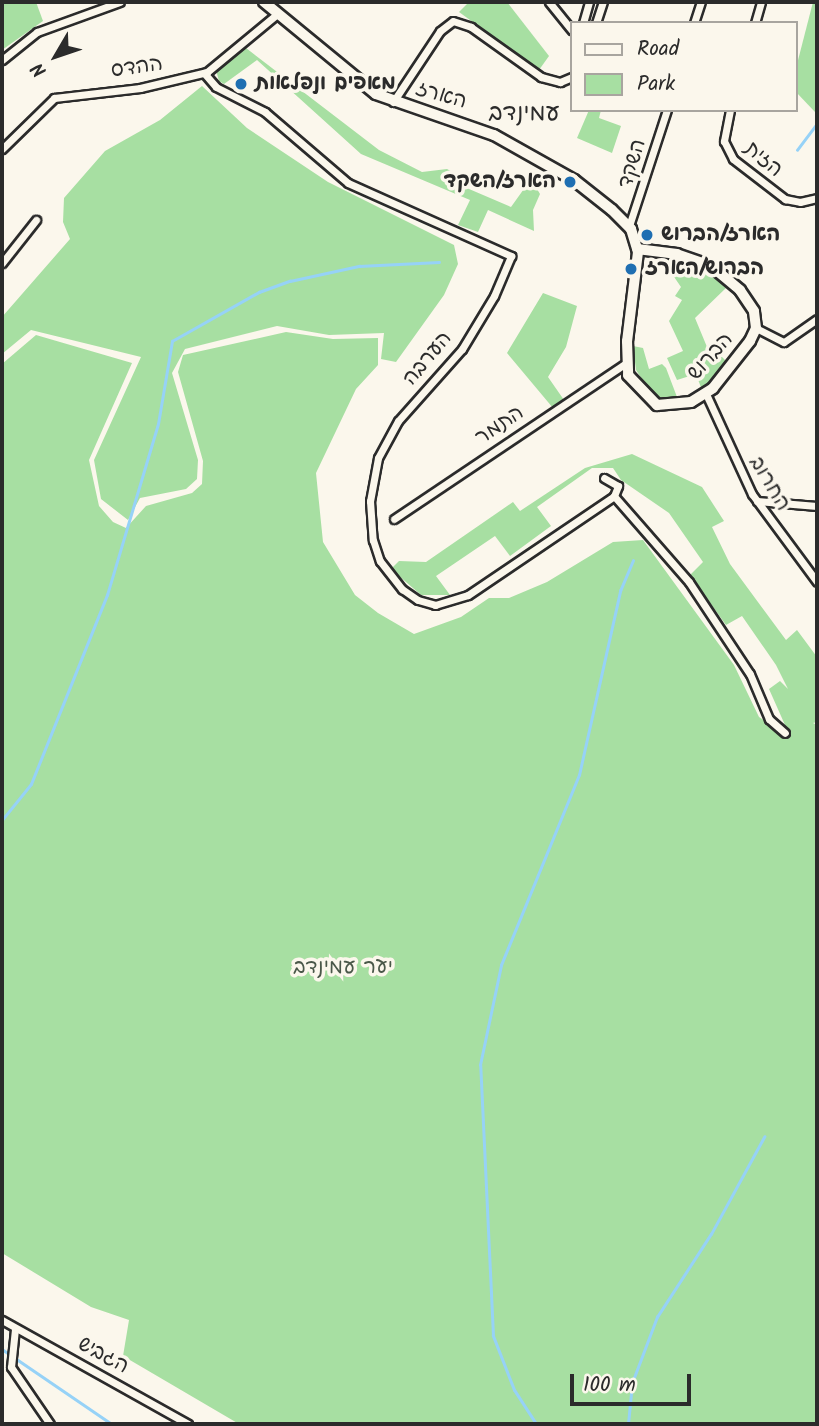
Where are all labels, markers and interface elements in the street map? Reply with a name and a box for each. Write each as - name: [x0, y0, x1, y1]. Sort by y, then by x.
- north arrow: [21, 21, 91, 91]
- legend: [570, 21, 798, 112]
- text: Road: [637, 33, 679, 66]
- street label: ההדס: [109, 52, 165, 84]
- text: N: [24, 55, 55, 83]
- text: Park: [637, 68, 675, 101]
- place label: מאפים ונפלאות: [255, 71, 396, 97]
- marker: מאפים ונפלאות: [233, 76, 249, 92]
- street label: הארז: [413, 77, 469, 115]
- district label: עמינדב: [489, 100, 559, 128]
- street label: השקד: [614, 136, 652, 192]
- street label: הזית: [739, 137, 787, 183]
- place label: הארז/השקד: [443, 169, 556, 195]
- marker: הארז/השקד: [562, 174, 578, 190]
- place label: הארז/הברוש: [661, 222, 780, 248]
- marker: הארז/הברוש: [639, 227, 655, 243]
- place label: הברוש/הארז: [645, 256, 764, 282]
- marker: הברוש/הארז: [623, 261, 639, 277]
- street label: הערבה: [398, 327, 458, 391]
- street label: הברוש: [683, 328, 739, 386]
- street label: התמר: [471, 401, 529, 451]
- street label: החרוב: [743, 452, 795, 516]
- park label: יער עמינדב: [293, 955, 393, 981]
- street label: הגביש: [73, 1332, 133, 1380]
- scale bar: [574, 1360, 695, 1404]
- text: 100 m: [583, 1369, 636, 1402]

